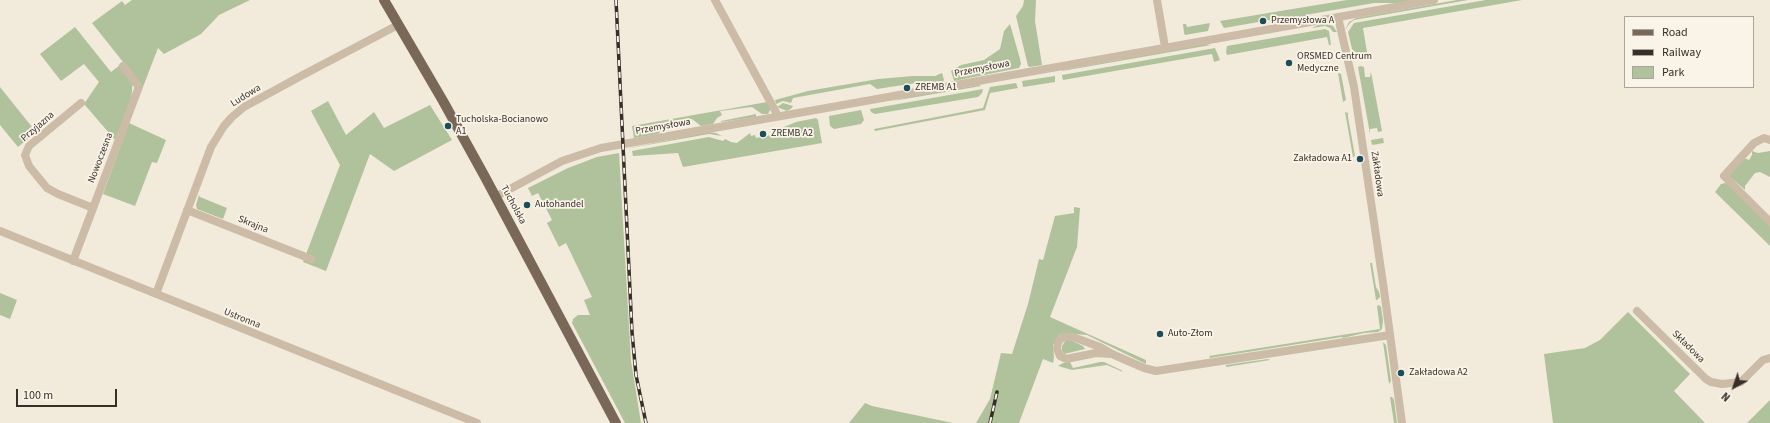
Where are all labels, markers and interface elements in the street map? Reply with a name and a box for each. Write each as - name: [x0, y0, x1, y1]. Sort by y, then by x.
- place label: Przemysłowa A: [1271, 15, 1334, 27]
- marker: Przemysłowa A: [1258, 16, 1268, 26]
- legend: [1624, 16, 1754, 88]
- text: Road: [1662, 24, 1688, 41]
- text: Railway: [1662, 44, 1701, 61]
- place label: ORSMED Centrum Medyczne: [1297, 51, 1372, 74]
- street label: Przemysłowa: [953, 58, 1011, 80]
- marker: ORSMED Centrum Medyczne: [1284, 58, 1294, 68]
- text: Park: [1662, 64, 1684, 81]
- street label: Ludowa: [229, 82, 263, 110]
- place label: ZREMB A1: [915, 82, 957, 94]
- marker: ZREMB A1: [902, 83, 912, 93]
- street label: Przyjazna: [19, 109, 57, 145]
- place label: Tucholska-Bocianowo A1: [456, 114, 548, 138]
- street label: Przemysłowa: [634, 116, 692, 138]
- marker: Tucholska-Bocianowo A1: [443, 121, 453, 131]
- place label: ZREMB A2: [771, 128, 813, 140]
- marker: ZREMB A2: [758, 129, 768, 139]
- street label: Nowoczesna: [86, 131, 116, 185]
- street label: Zakładowa: [1368, 150, 1386, 198]
- place label: Zakładowa A1: [1293, 153, 1352, 165]
- marker: Zakładowa A1: [1355, 154, 1365, 164]
- street label: Tucholska: [498, 183, 528, 227]
- place label: Autohandel: [535, 199, 583, 211]
- marker: Autohandel: [522, 200, 532, 210]
- street label: Skrajna: [236, 214, 270, 236]
- street label: Ustronna: [222, 306, 262, 332]
- place label: Auto-Złom: [1168, 328, 1213, 340]
- street label: Składowa: [1669, 328, 1707, 366]
- marker: Auto-Złom: [1155, 329, 1165, 339]
- place label: Zakładowa A2: [1409, 367, 1468, 379]
- north arrow: [1714, 367, 1754, 407]
- marker: Zakładowa A2: [1396, 368, 1406, 378]
- scale bar: [18, 381, 119, 407]
- text: 100 m: [23, 387, 53, 404]
- text: N: [1718, 388, 1734, 405]

